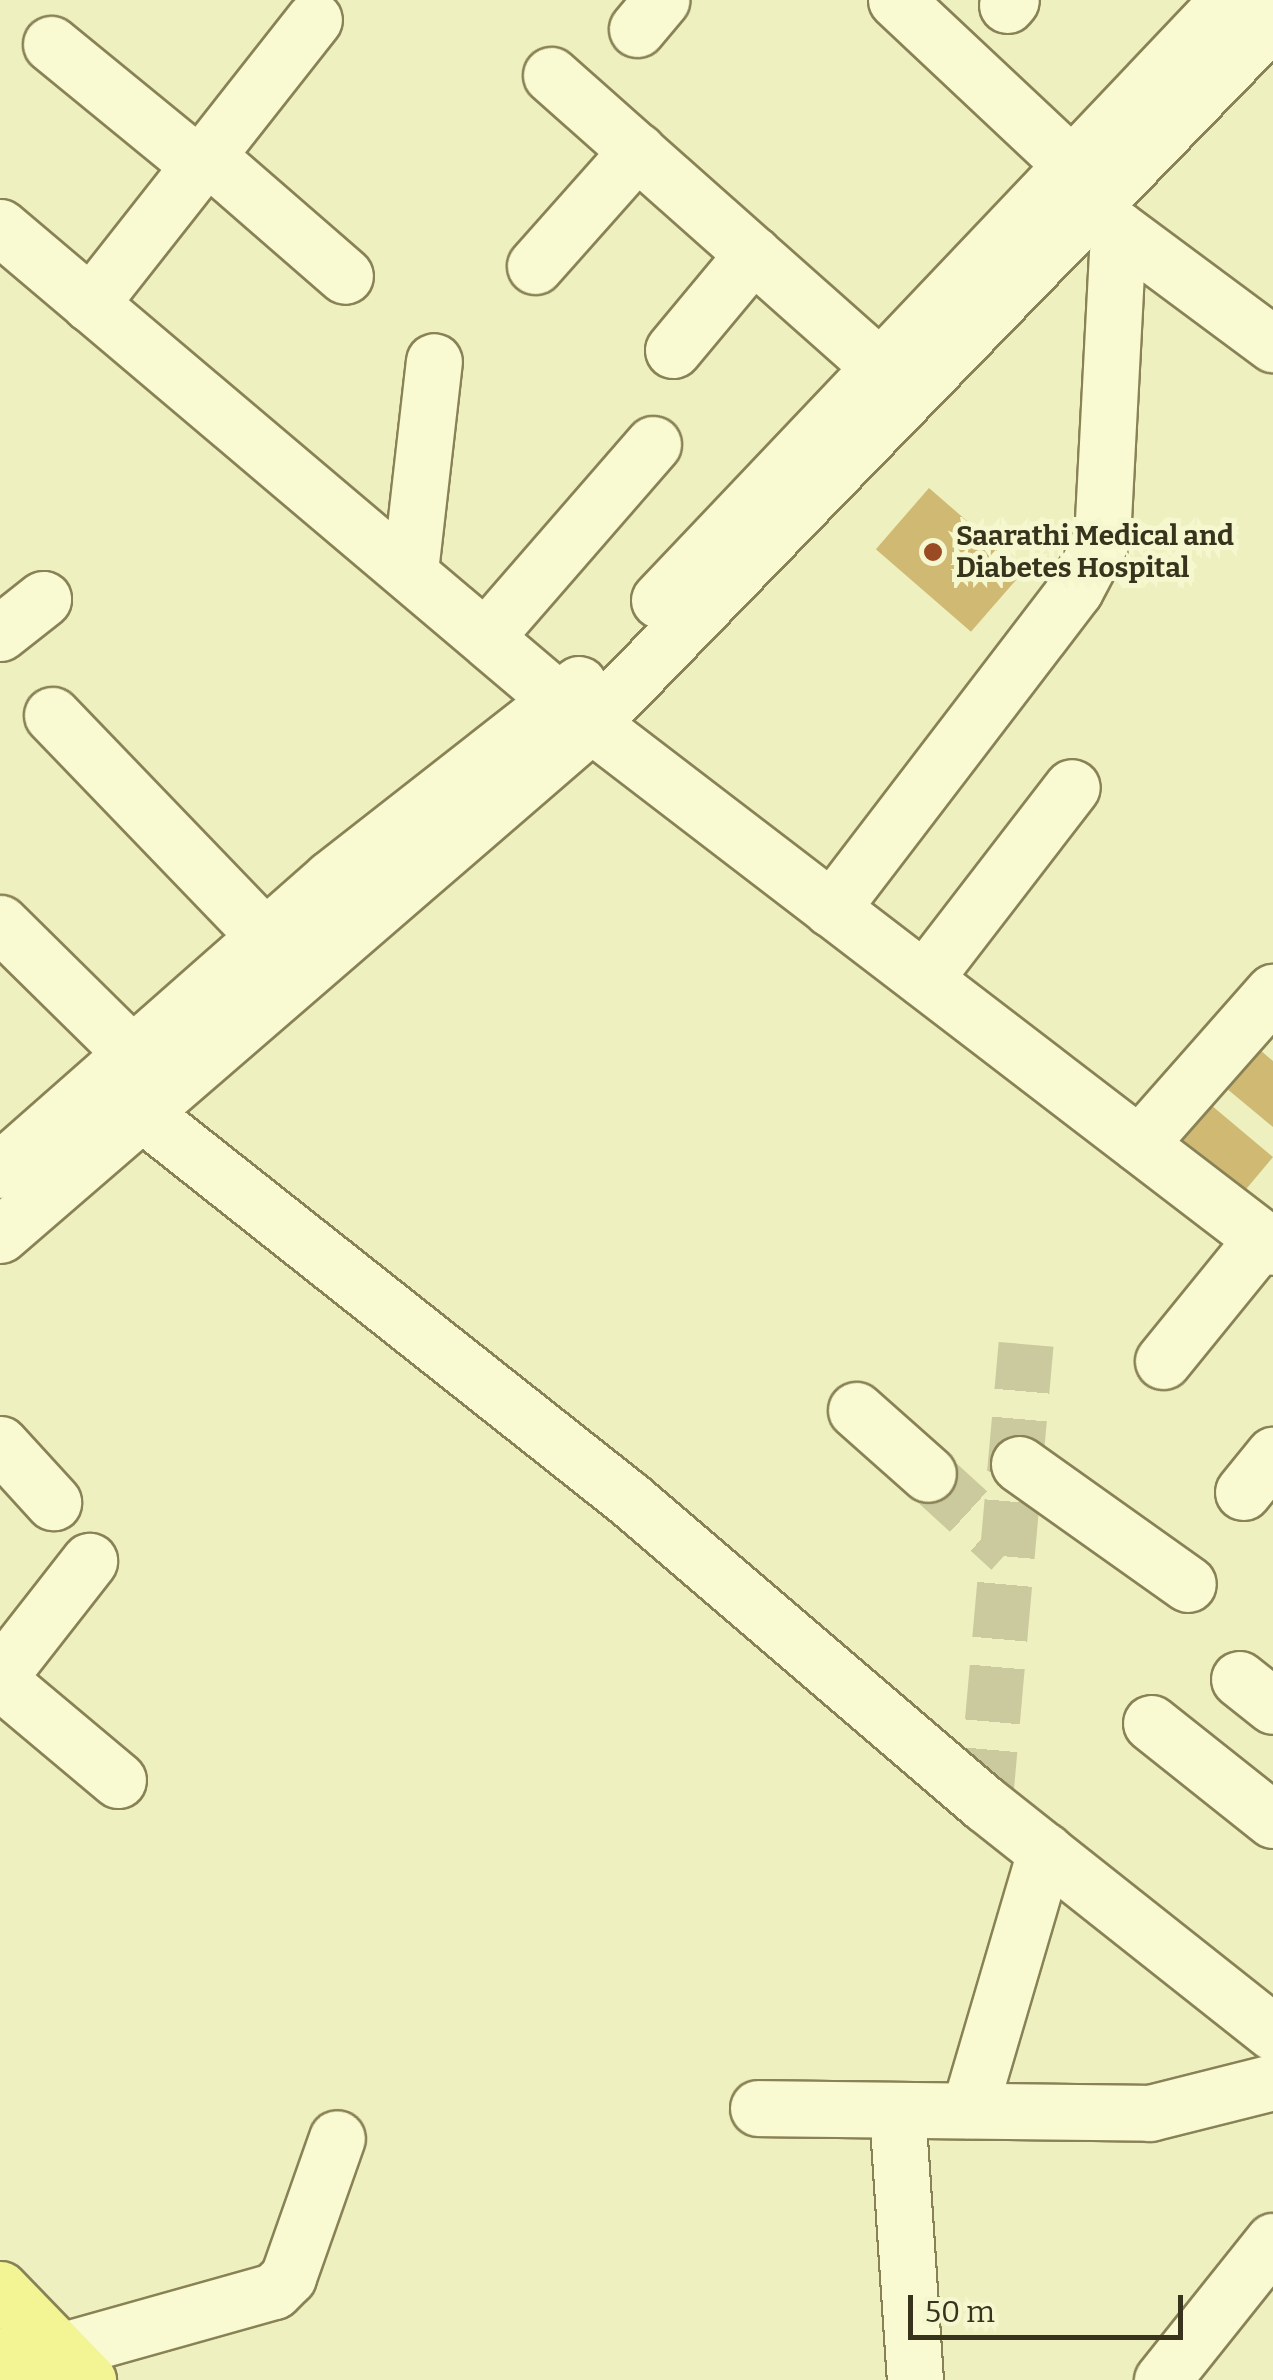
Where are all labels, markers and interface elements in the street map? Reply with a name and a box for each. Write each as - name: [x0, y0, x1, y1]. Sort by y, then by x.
- place label: Saarathi Medical and Diabetes Hospital: [956, 519, 1234, 585]
- marker: Saarathi Medical and Diabetes Hospital: [920, 539, 946, 565]
- scale bar: [913, 2275, 1188, 2337]
- text: 50 m: [925, 2294, 995, 2330]

